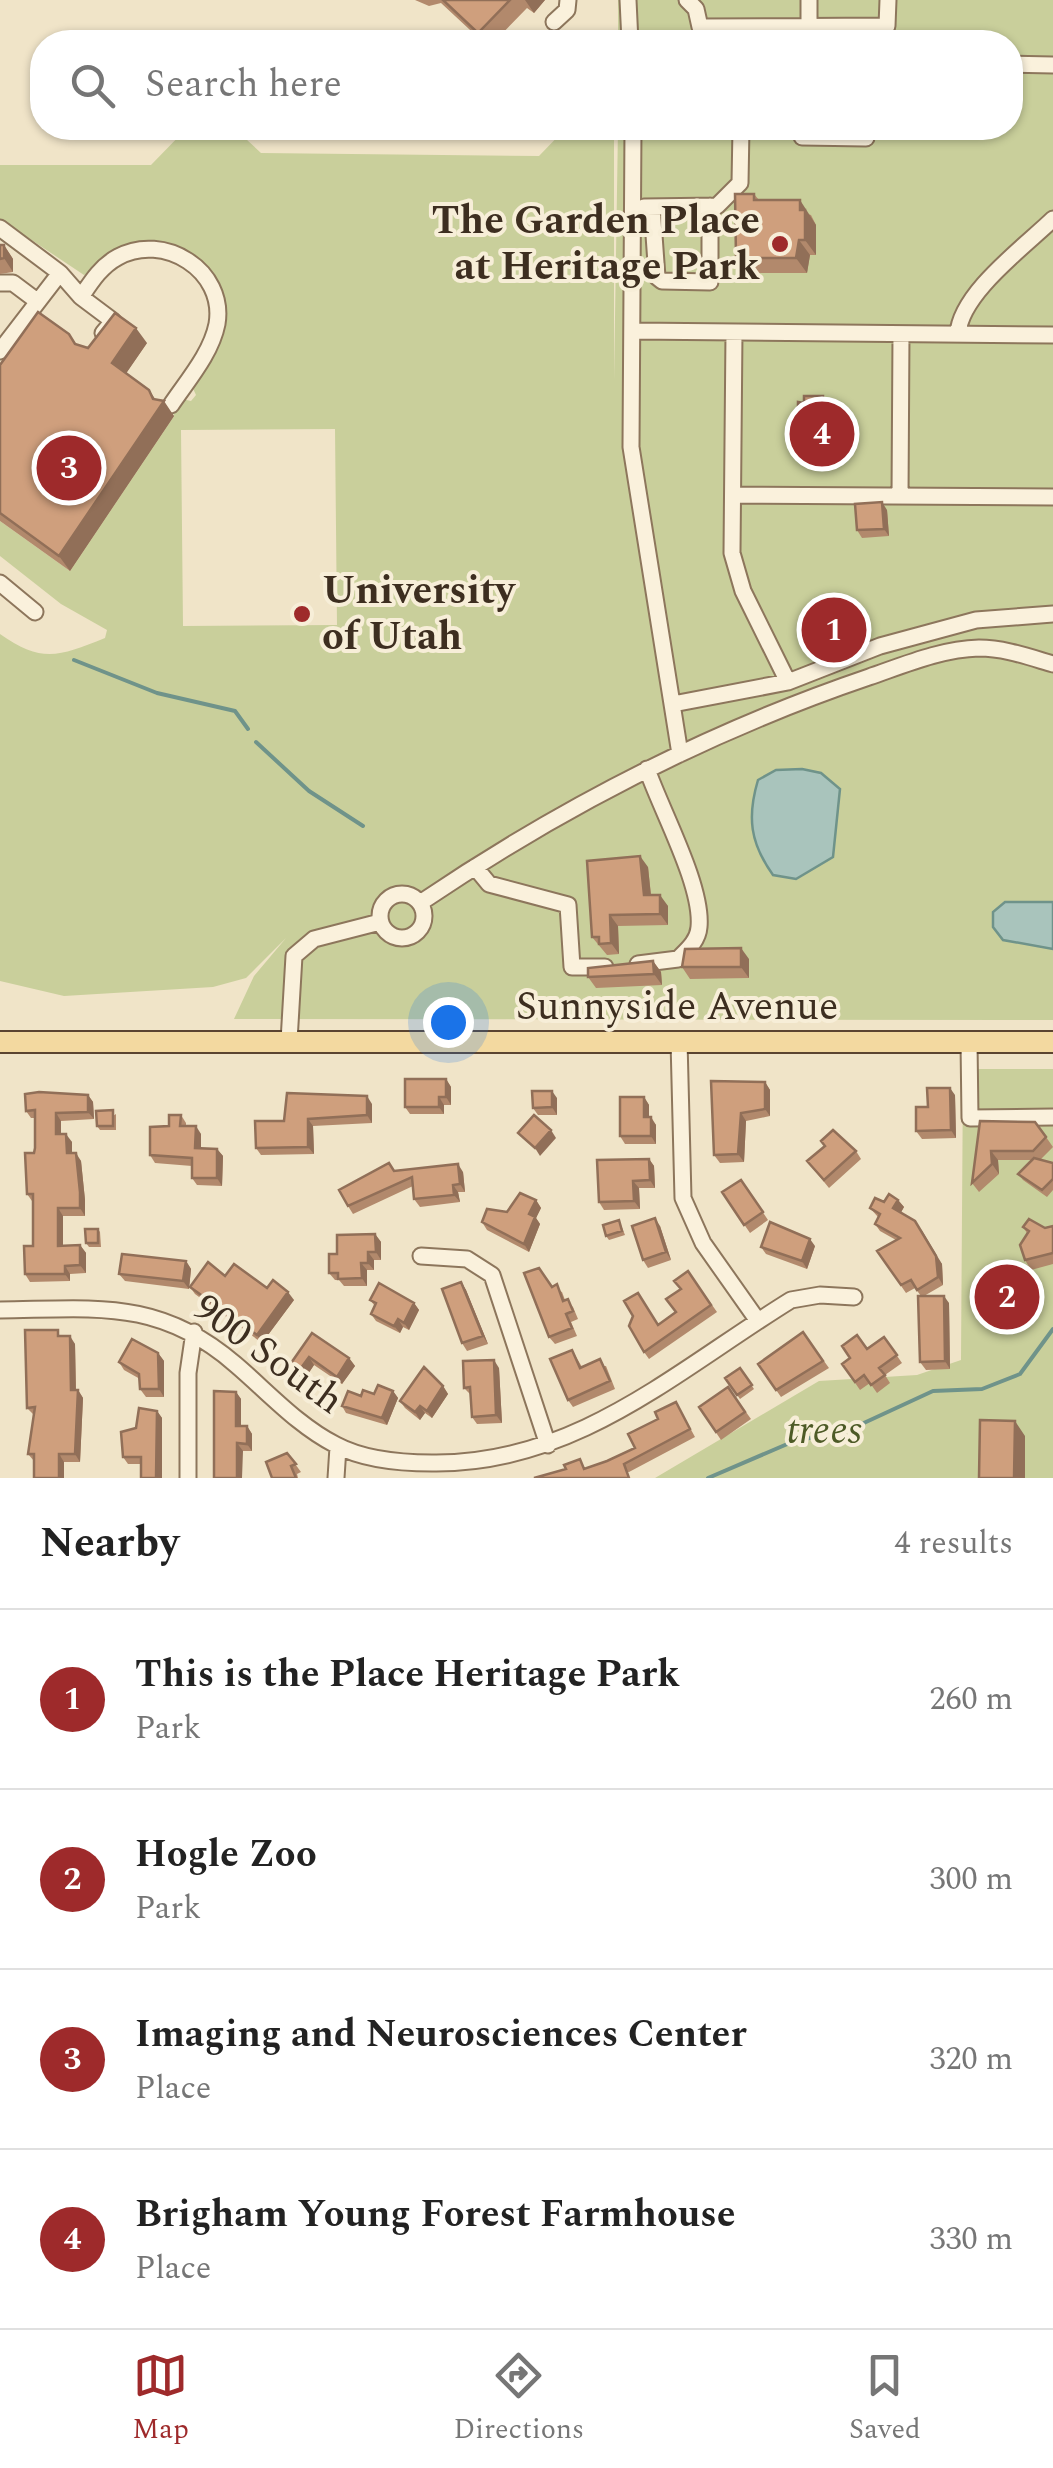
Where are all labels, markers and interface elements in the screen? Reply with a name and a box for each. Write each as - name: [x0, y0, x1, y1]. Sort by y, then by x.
- search box: [30, 30, 1023, 140]
- text: Search here: [145, 56, 342, 114]
- icon: search: [65, 58, 120, 113]
- place label: The Garden Place at Heritage Park: [431, 191, 760, 298]
- marker: The Garden Place at Heritage Park: [769, 233, 791, 255]
- pin: 4: [790, 396, 854, 472]
- pin: 3: [36, 430, 102, 506]
- place label: University of Utah: [322, 561, 517, 668]
- pin: 1: [802, 592, 866, 668]
- marker: University of Utah: [291, 603, 313, 625]
- street label: Sunnyside Avenue: [516, 977, 838, 1038]
- your location: [423, 997, 474, 1048]
- pin: 2: [974, 1260, 1040, 1334]
- street label: 900 South: [180, 1279, 356, 1431]
- park label: trees: [786, 1401, 862, 1462]
- text: Nearby: [40, 1512, 179, 1575]
- text: 4 results: [894, 1519, 1013, 1568]
- text: This is the Place Heritage Park: [135, 1646, 680, 1704]
- text: 1: [64, 1675, 81, 1724]
- text: 260 m: [929, 1675, 1013, 1724]
- text: Park: [135, 1704, 201, 1753]
- text: Hogle Zoo: [135, 1826, 317, 1884]
- text: 2: [64, 1855, 81, 1904]
- text: 300 m: [929, 1855, 1013, 1904]
- text: Park: [135, 1884, 201, 1933]
- text: Imaging and Neurosciences Center: [135, 2006, 747, 2064]
- text: 3: [64, 2035, 81, 2084]
- text: 320 m: [929, 2035, 1013, 2084]
- text: Place: [135, 2064, 211, 2113]
- text: Brigham Young Forest Farmhouse: [135, 2186, 736, 2244]
- text: 4: [64, 2215, 81, 2264]
- text: 330 m: [929, 2215, 1013, 2264]
- text: Place: [135, 2244, 211, 2293]
- tab: Map: [132, 2348, 189, 2451]
- tab: Directions: [453, 2348, 584, 2451]
- tab: Saved: [849, 2348, 921, 2451]

